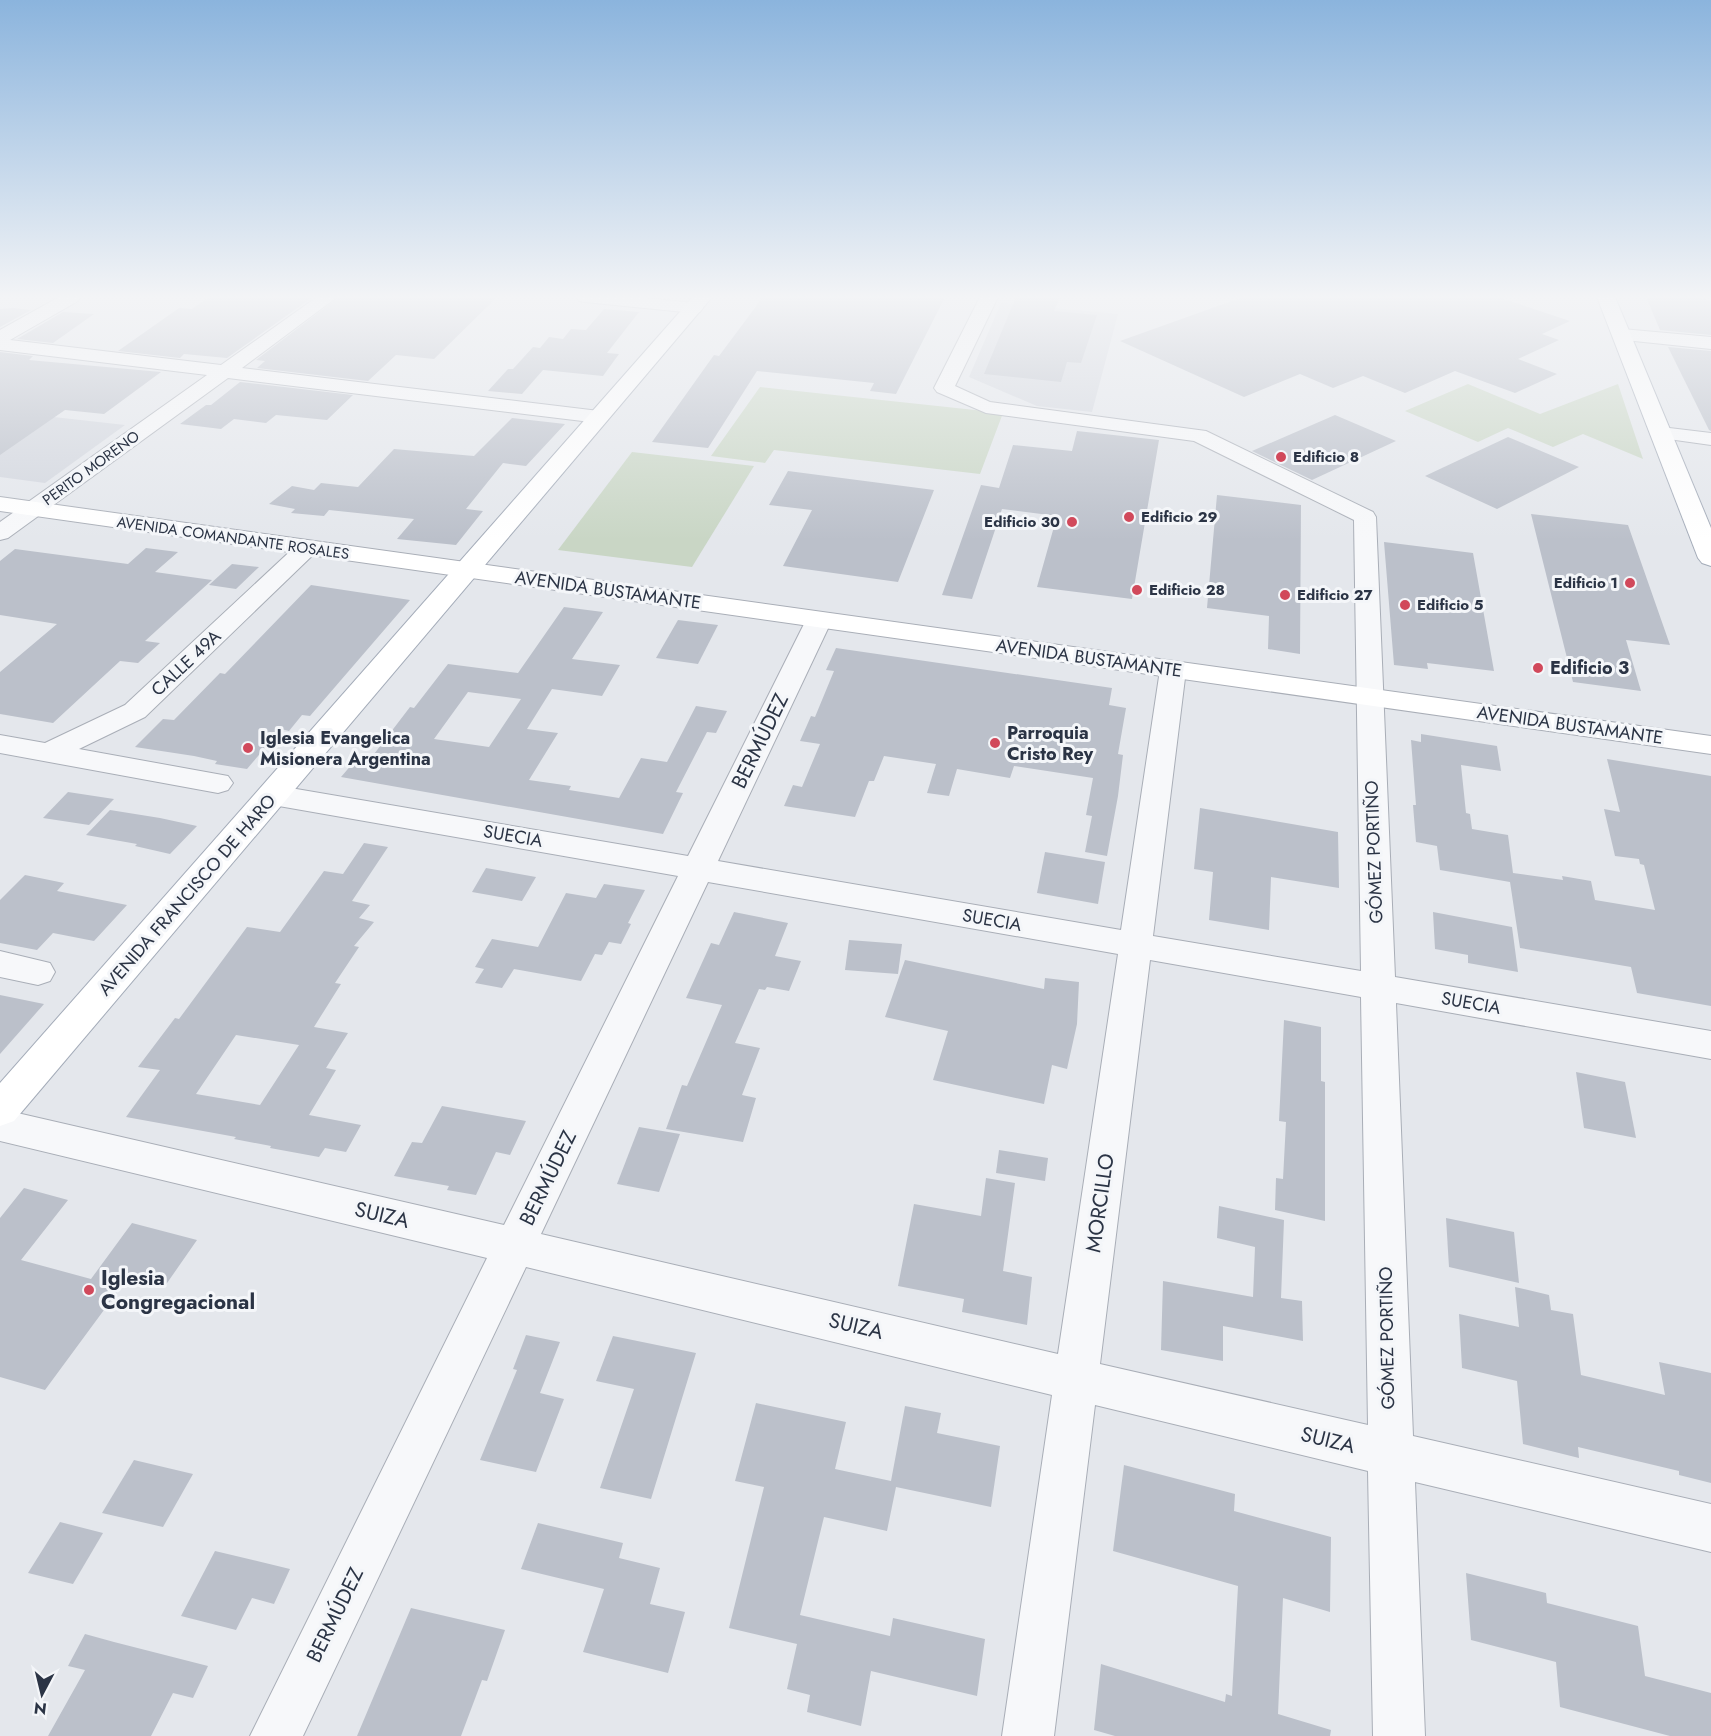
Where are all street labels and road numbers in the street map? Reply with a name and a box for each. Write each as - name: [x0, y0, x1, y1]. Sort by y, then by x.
- street label: PERITO MORENO: [38, 425, 144, 511]
- street label: AVENIDA COMANDANTE ROSALES: [115, 511, 351, 565]
- street label: AVENIDA BUSTAMANTE: [513, 564, 703, 616]
- street label: CALLE 49A: [145, 624, 227, 702]
- street label: AVENIDA BUSTAMANTE: [994, 632, 1184, 684]
- street label: BERMÚDEZ: [724, 688, 796, 794]
- street label: AVENIDA BUSTAMANTE: [1475, 699, 1665, 751]
- street label: GÓMEZ PORTIÑO: [1359, 780, 1389, 924]
- street label: AVENIDA FRANCISCO DE HARO: [92, 789, 282, 1001]
- street label: SUECIA: [481, 818, 545, 854]
- street label: SUECIA: [960, 902, 1024, 938]
- street label: SUECIA: [1439, 985, 1503, 1021]
- street label: BERMÚDEZ: [512, 1125, 584, 1231]
- street label: MORCILLO: [1078, 1152, 1122, 1254]
- street label: SUIZA: [352, 1194, 412, 1236]
- street label: GÓMEZ PORTIÑO: [1373, 1266, 1401, 1410]
- street label: SUIZA: [826, 1305, 886, 1347]
- street label: SUIZA: [1298, 1419, 1358, 1461]
- street label: BERMÚDEZ: [299, 1562, 371, 1668]

